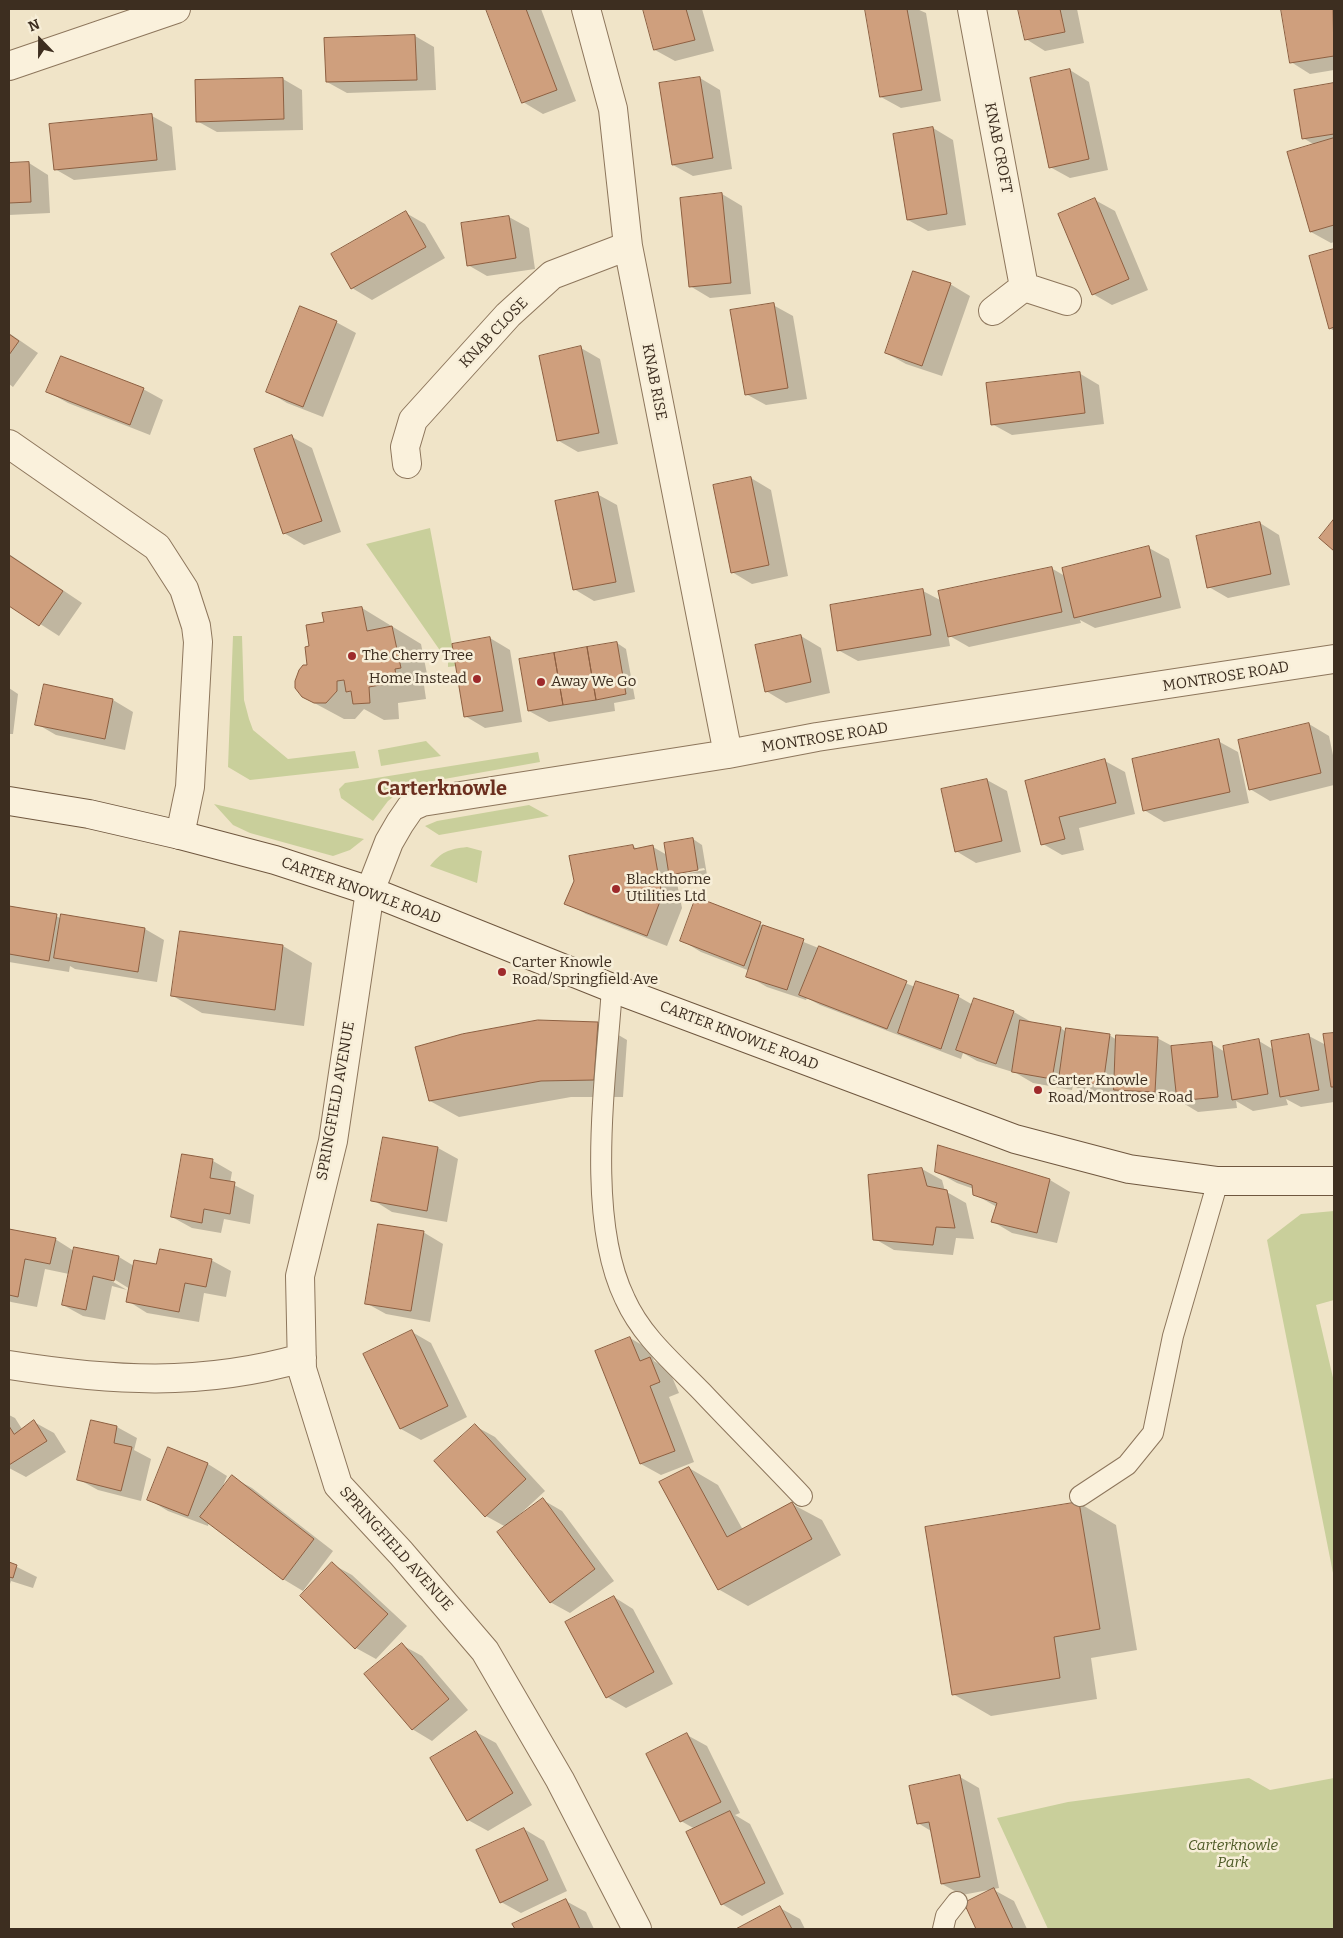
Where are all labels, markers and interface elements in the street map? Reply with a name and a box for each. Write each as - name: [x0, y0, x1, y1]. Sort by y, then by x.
- north arrow: [15, 15, 65, 65]
- text: N: [26, 16, 42, 36]
- street label: KNAB CROFT: [980, 101, 1016, 195]
- street label: KNAB CLOSE: [456, 294, 532, 372]
- street label: KNAB RISE: [638, 342, 670, 422]
- place label: The Cherry Tree: [362, 647, 473, 665]
- marker: The Cherry Tree: [346, 650, 358, 662]
- street label: MONTROSE ROAD: [1162, 658, 1290, 696]
- place label: Home Instead: [369, 670, 467, 688]
- marker: Home Instead: [471, 673, 483, 685]
- place label: Away We Go: [551, 673, 636, 691]
- marker: Away We Go: [535, 676, 547, 688]
- street label: MONTROSE ROAD: [761, 719, 889, 757]
- district label: Carterknowle: [377, 777, 507, 801]
- street label: CARTER KNOWLE ROAD: [279, 854, 443, 928]
- place label: Blackthorne Utilities Ltd: [626, 871, 711, 906]
- marker: Blackthorne Utilities Ltd: [610, 883, 622, 895]
- place label: Carter Knowle Road/Springfield Ave: [512, 954, 658, 989]
- marker: Carter Knowle Road/Springfield Ave: [496, 966, 508, 978]
- street label: CARTER KNOWLE ROAD: [657, 997, 821, 1075]
- street label: SPRINGFIELD AVENUE: [313, 1020, 359, 1182]
- place label: Carter Knowle Road/Montrose Road: [1048, 1072, 1193, 1107]
- marker: Carter Knowle Road/Montrose Road: [1032, 1084, 1044, 1096]
- street label: SPRINGFIELD AVENUE: [335, 1483, 457, 1615]
- park label: Carterknowle Park: [1188, 1837, 1278, 1872]

